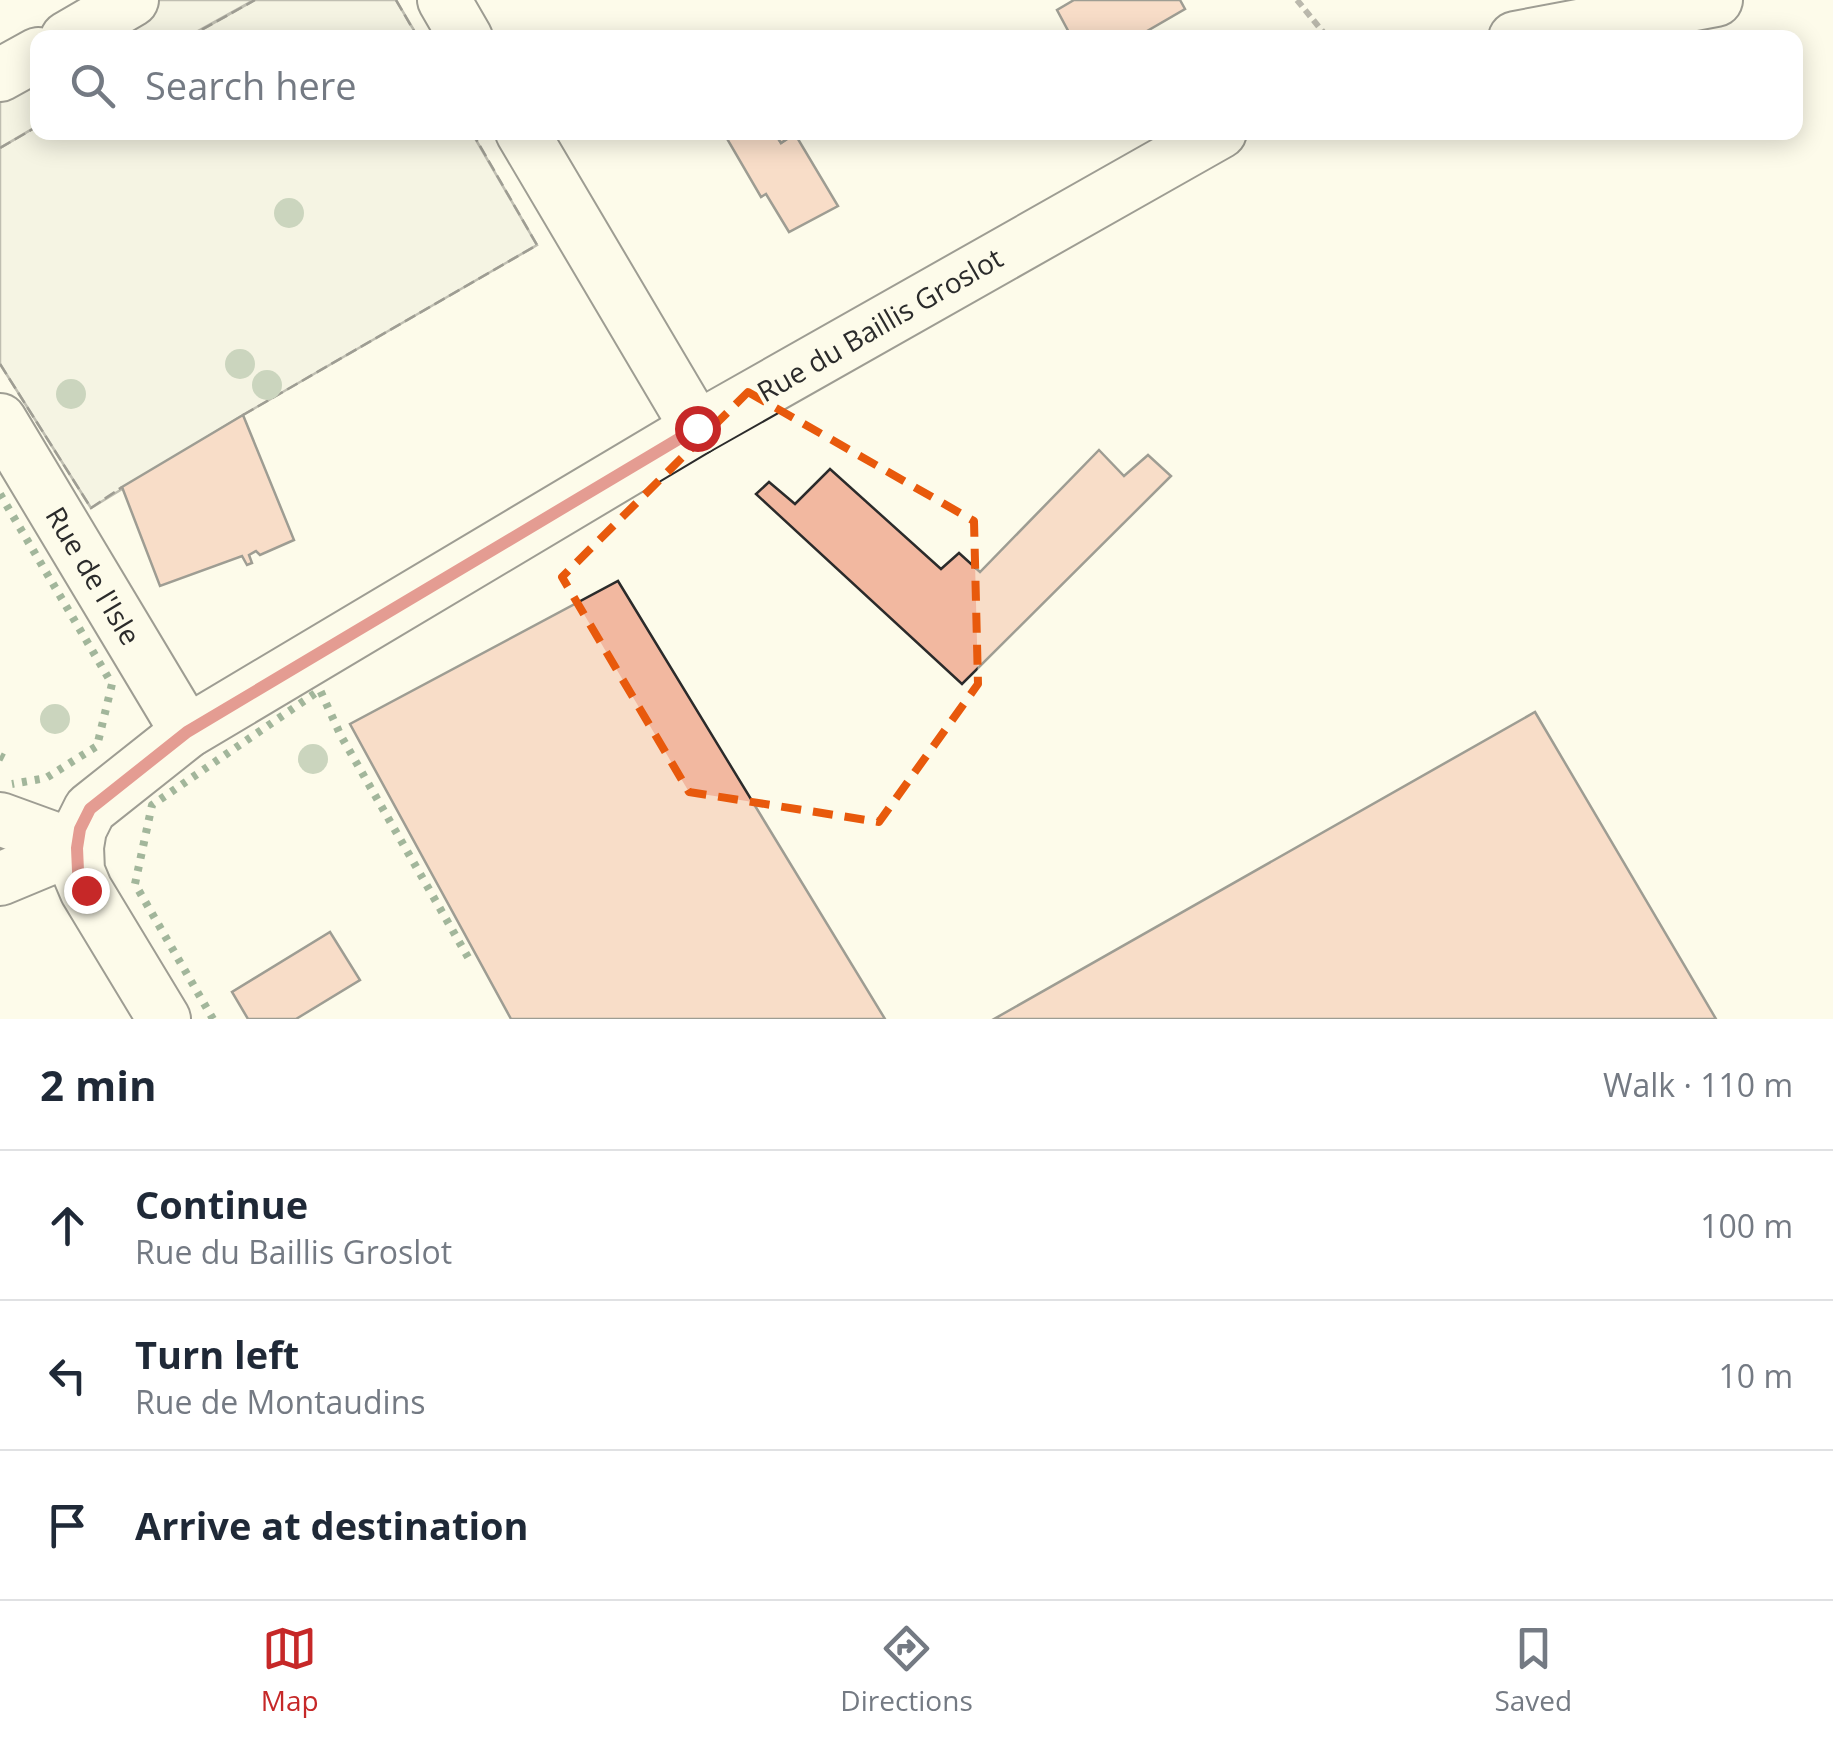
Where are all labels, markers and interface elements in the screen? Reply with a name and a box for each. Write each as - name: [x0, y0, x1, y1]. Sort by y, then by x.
- search box: [30, 30, 1803, 140]
- icon: search: [65, 58, 120, 113]
- text: Search here: [145, 59, 357, 111]
- street label: Rue du Baillis Groslot: [750, 238, 1009, 410]
- route start: [675, 406, 721, 452]
- street label: Rue de l'Isle: [38, 499, 150, 652]
- route end: [64, 868, 110, 914]
- text: 2 min: [40, 1056, 157, 1113]
- text: Walk · 110 m: [1603, 1063, 1793, 1106]
- text: Continue: [135, 1178, 308, 1230]
- icon: ahead: [40, 1198, 95, 1253]
- text: 100 m: [1700, 1204, 1793, 1247]
- text: Rue du Baillis Groslot: [135, 1230, 452, 1273]
- text: Turn left: [135, 1328, 299, 1380]
- icon: left: [40, 1348, 95, 1403]
- text: 10 m: [1718, 1354, 1793, 1397]
- text: Rue de Montaudins: [135, 1380, 426, 1423]
- icon: arrive: [40, 1498, 95, 1553]
- text: Arrive at destination: [135, 1499, 529, 1551]
- tab: Map: [261, 1621, 319, 1719]
- tab: Directions: [840, 1621, 973, 1719]
- tab: Saved: [1494, 1621, 1572, 1719]

